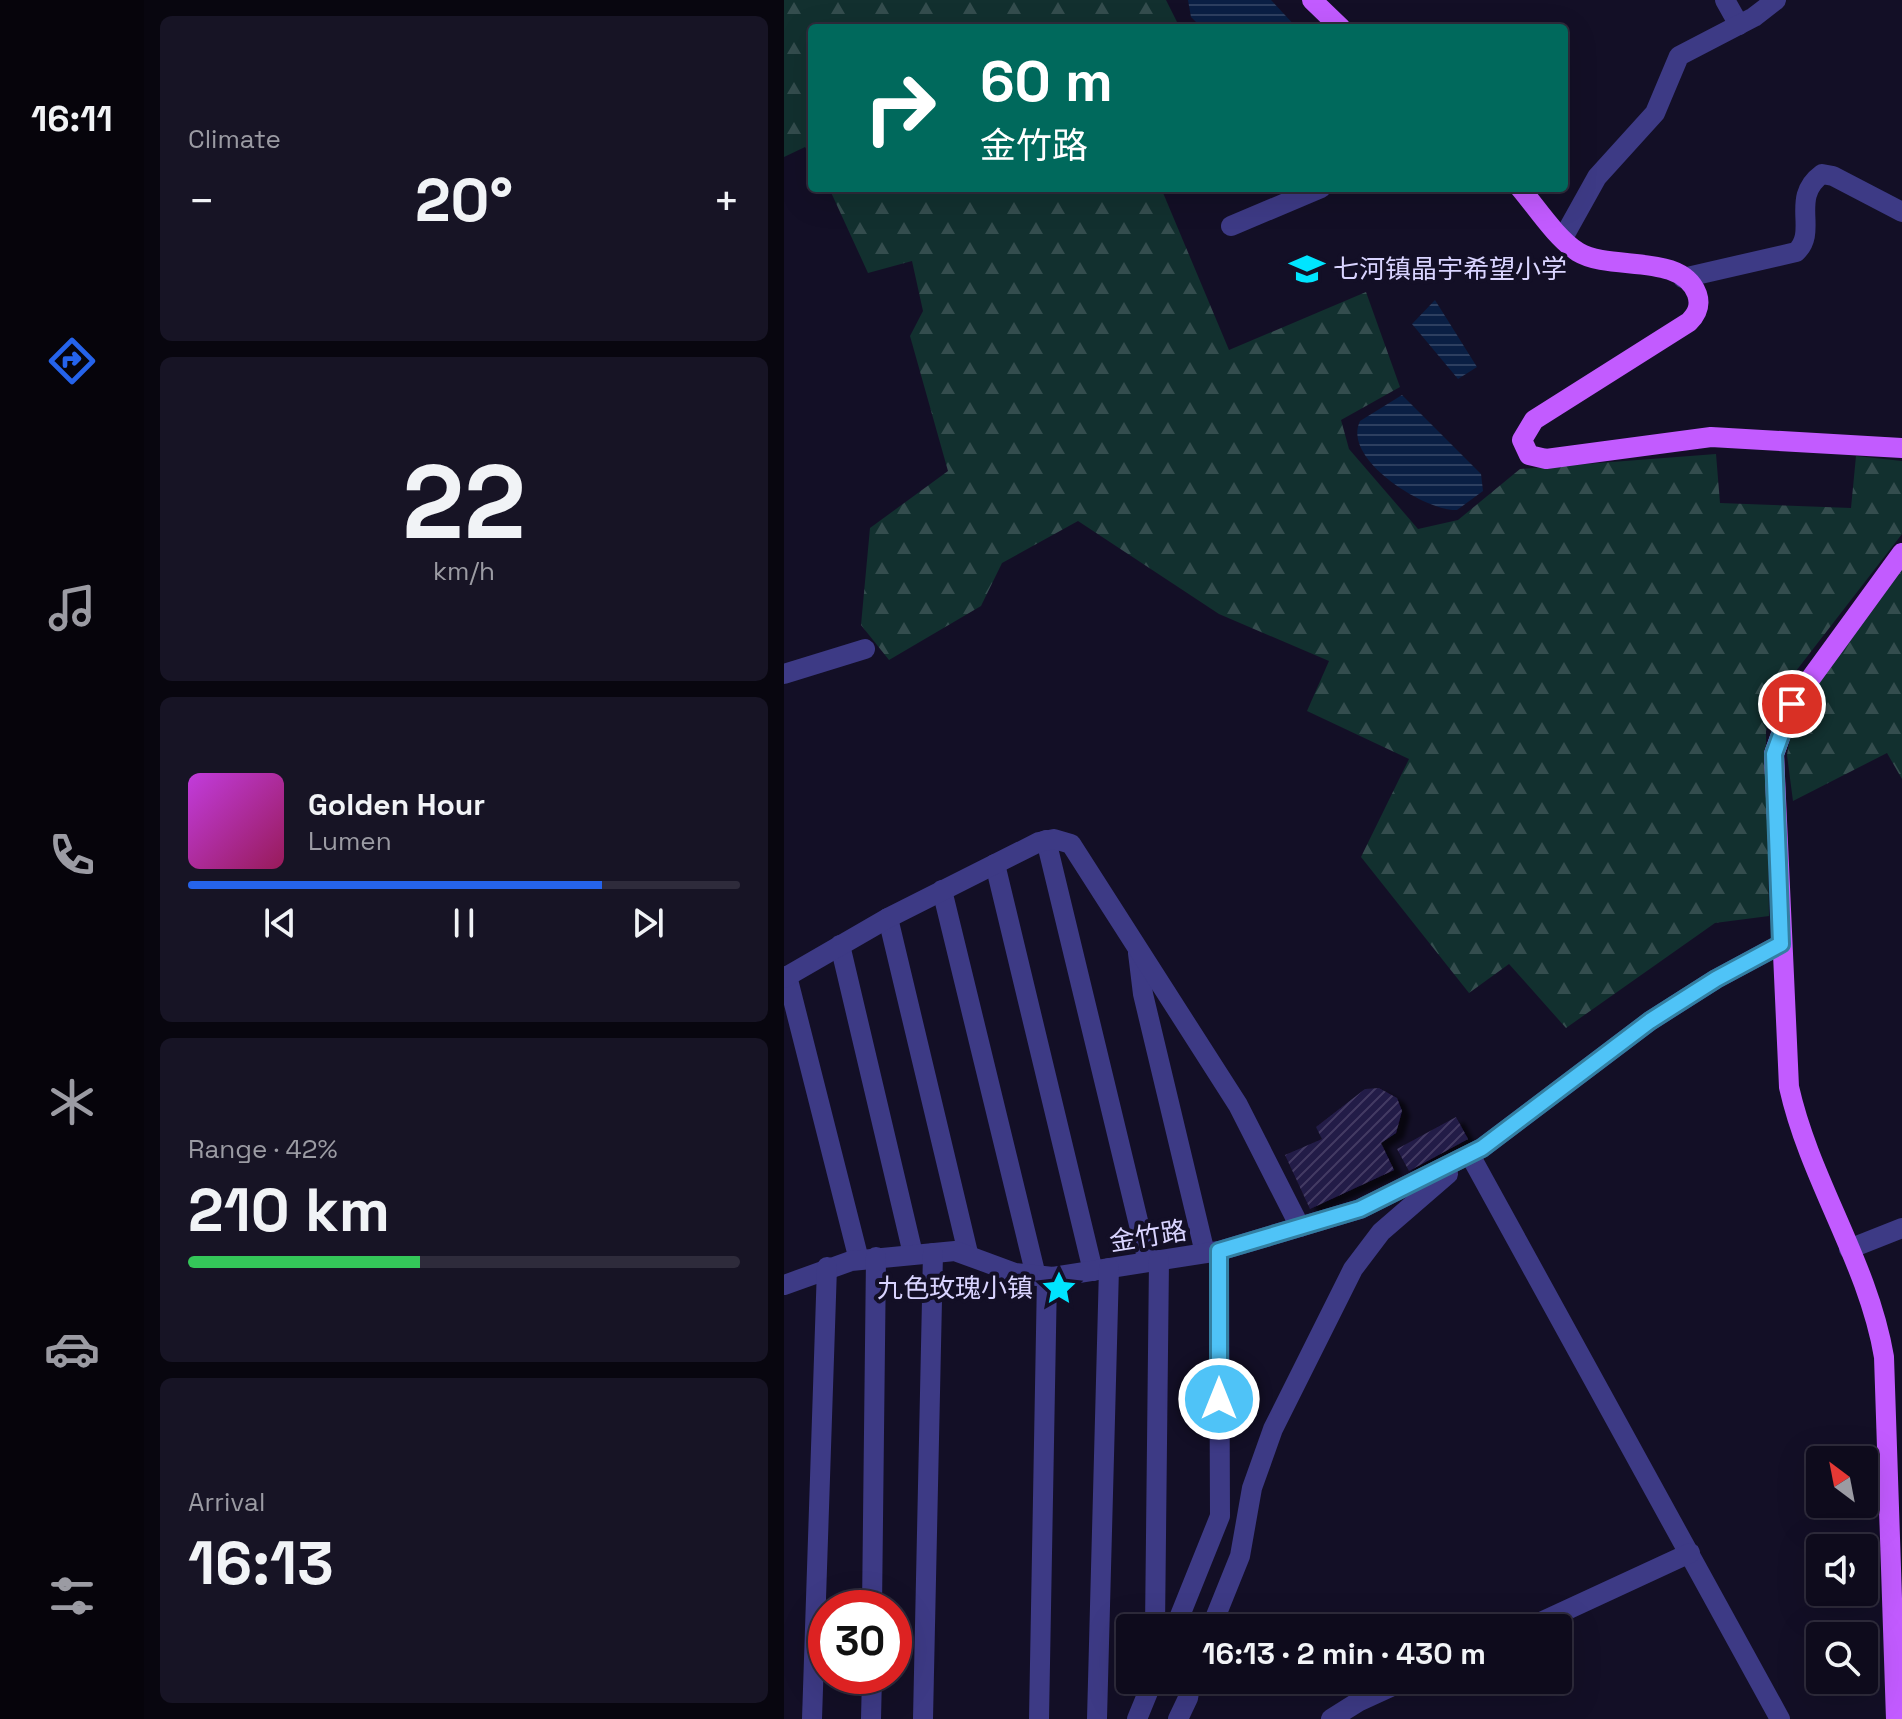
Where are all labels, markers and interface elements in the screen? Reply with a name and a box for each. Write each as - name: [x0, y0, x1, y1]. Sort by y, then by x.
- text: 60 m: [980, 46, 1113, 117]
- icon: right: [848, 56, 952, 160]
- text: 16:11: [31, 96, 113, 142]
- text: Climate: [188, 122, 281, 156]
- text: 金竹路: [980, 123, 1088, 169]
- text: 20°: [415, 162, 513, 239]
- text: −: [188, 173, 215, 229]
- text: +: [713, 173, 740, 229]
- school or university icon: 七河镇晶宇希望小学: [1288, 250, 1326, 288]
- place label: 七河镇晶宇希望小学: [1333, 252, 1567, 286]
- icon: directions: [44, 333, 100, 389]
- text: 22: [402, 436, 526, 568]
- text: km/h: [433, 554, 495, 588]
- icon: music: [44, 580, 100, 636]
- pin: [1758, 670, 1826, 738]
- icon: arrive: [1770, 682, 1814, 726]
- text: Golden Hour: [308, 785, 485, 824]
- text: Lumen: [308, 824, 392, 858]
- icon: phone: [44, 827, 100, 883]
- icon: previous: [258, 901, 302, 945]
- icon: pause: [442, 901, 486, 945]
- icon: next: [626, 901, 670, 945]
- icon: climate: [44, 1074, 100, 1130]
- text: Range · 42%: [188, 1132, 338, 1166]
- text: 210 km: [188, 1172, 390, 1249]
- street label: 金竹路: [1107, 1213, 1189, 1259]
- place icon: 九色玫瑰小镇: [1040, 1269, 1078, 1307]
- place label: 九色玫瑰小镇: [877, 1271, 1033, 1305]
- icon: car: [44, 1321, 100, 1377]
- position arrow: [1177, 1357, 1261, 1441]
- north arrow: [1806, 1446, 1878, 1518]
- map controls: [1806, 1446, 1878, 1694]
- text: Arrival: [188, 1485, 265, 1519]
- text: 16:13: [188, 1525, 334, 1602]
- button: sound: [1806, 1534, 1878, 1606]
- icon: filters: [44, 1568, 100, 1624]
- speed limit sign: 30: [808, 1590, 912, 1694]
- button: search: [1806, 1622, 1878, 1694]
- text: 16:13 · 2 min · 430 m: [1202, 1634, 1486, 1673]

